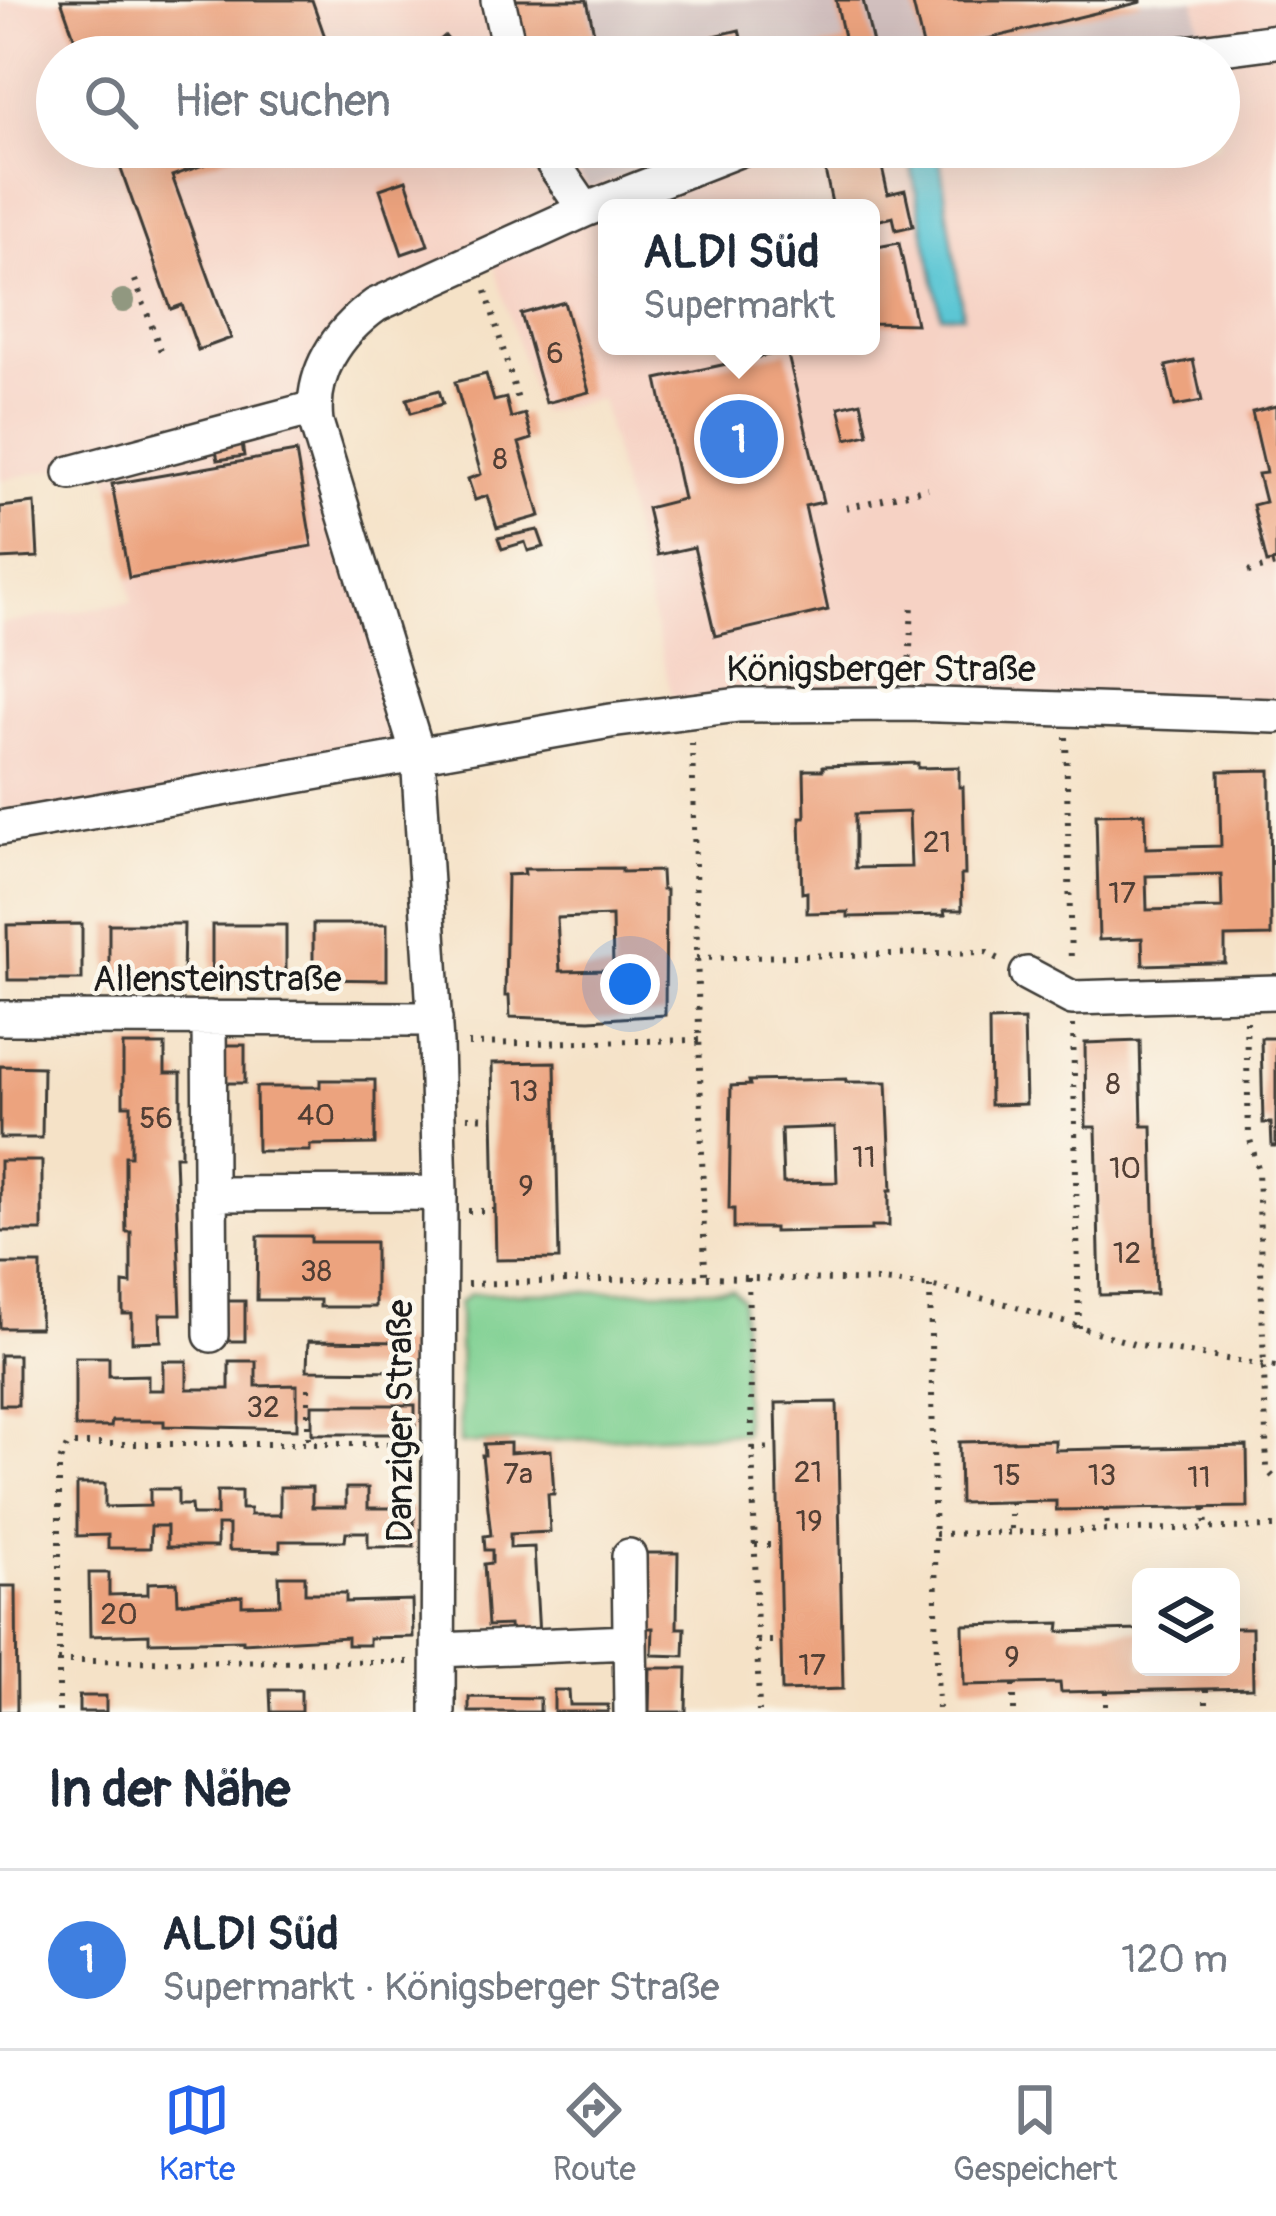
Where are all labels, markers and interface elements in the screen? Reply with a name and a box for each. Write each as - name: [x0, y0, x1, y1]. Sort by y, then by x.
- search box: [36, 36, 1240, 168]
- icon: search: [78, 69, 144, 135]
- text: Hier suchen: [174, 74, 391, 130]
- popup: [598, 199, 880, 355]
- text: ALDI Süd: [643, 225, 820, 281]
- text: Supermarkt: [643, 281, 835, 330]
- house number: 6: [546, 335, 564, 372]
- pin: 1: [700, 394, 778, 484]
- house number: 8: [492, 441, 508, 478]
- street label: Königsberger Straße: [726, 647, 1036, 692]
- house number: 21: [923, 824, 951, 861]
- house number: 17: [1108, 875, 1136, 912]
- your location: [600, 954, 660, 1014]
- street label: Allensteinstraße: [93, 957, 342, 1002]
- house number: 8: [1105, 1066, 1121, 1103]
- house number: 13: [510, 1073, 538, 1110]
- house number: 40: [297, 1097, 335, 1134]
- house number: 56: [139, 1100, 173, 1137]
- house number: 11: [852, 1139, 876, 1176]
- house number: 10: [1109, 1150, 1141, 1187]
- house number: 9: [518, 1168, 534, 1205]
- house number: 12: [1113, 1235, 1141, 1272]
- house number: 38: [300, 1253, 332, 1290]
- street label: Danziger Straße: [378, 1299, 423, 1542]
- house number: 32: [246, 1389, 280, 1426]
- house number: 21: [794, 1454, 822, 1491]
- house number: 7a: [503, 1456, 533, 1493]
- house number: 15: [993, 1457, 1021, 1494]
- house number: 13: [1088, 1457, 1116, 1494]
- house number: 11: [1187, 1459, 1211, 1496]
- house number: 19: [795, 1503, 823, 1540]
- map controls: [1132, 1568, 1240, 1676]
- button: layers: [1132, 1568, 1240, 1676]
- house number: 20: [100, 1596, 138, 1633]
- house number: 9: [1004, 1639, 1020, 1676]
- house number: 17: [798, 1647, 826, 1684]
- text: In der Nähe: [48, 1758, 290, 1822]
- text: ALDI Süd: [162, 1907, 339, 1963]
- text: 1: [79, 1935, 95, 1984]
- text: 120 m: [1121, 1935, 1228, 1984]
- text: Supermarkt · Königsberger Straße: [162, 1963, 720, 2012]
- tab: Karte: [159, 2077, 235, 2190]
- tab: Route: [553, 2077, 636, 2190]
- tab: Gespeichert: [953, 2077, 1117, 2190]

